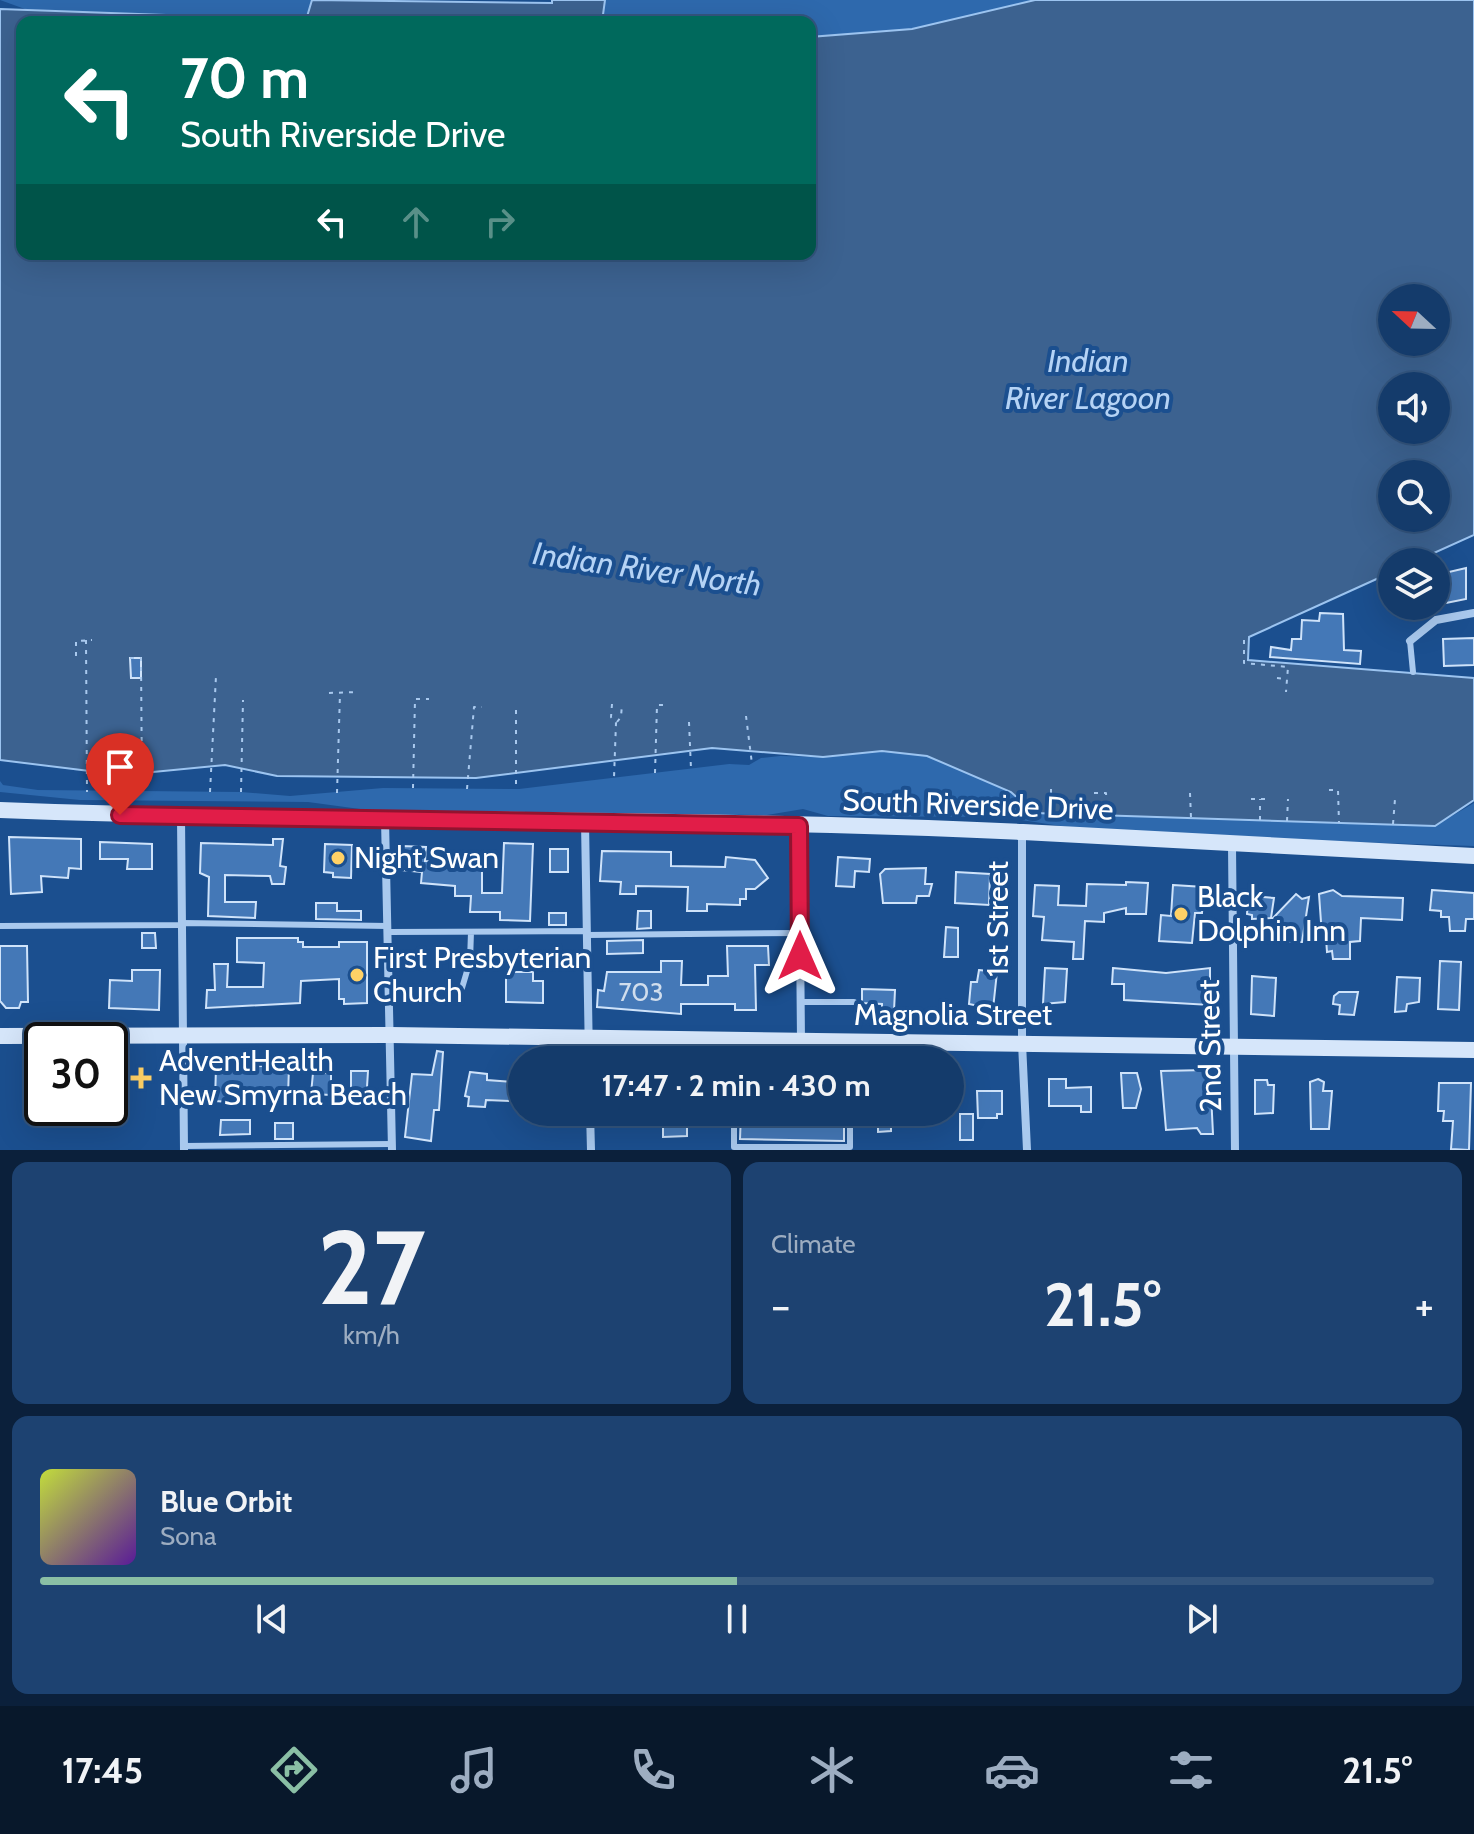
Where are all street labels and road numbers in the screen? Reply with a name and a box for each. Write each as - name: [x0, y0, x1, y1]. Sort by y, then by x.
- street label: South Riverside Drive: [842, 781, 1114, 828]
- street label: 1st Street: [979, 861, 1016, 977]
- street label: 2nd Street: [1190, 979, 1229, 1113]
- street label: Magnolia Street: [854, 996, 1052, 1033]

